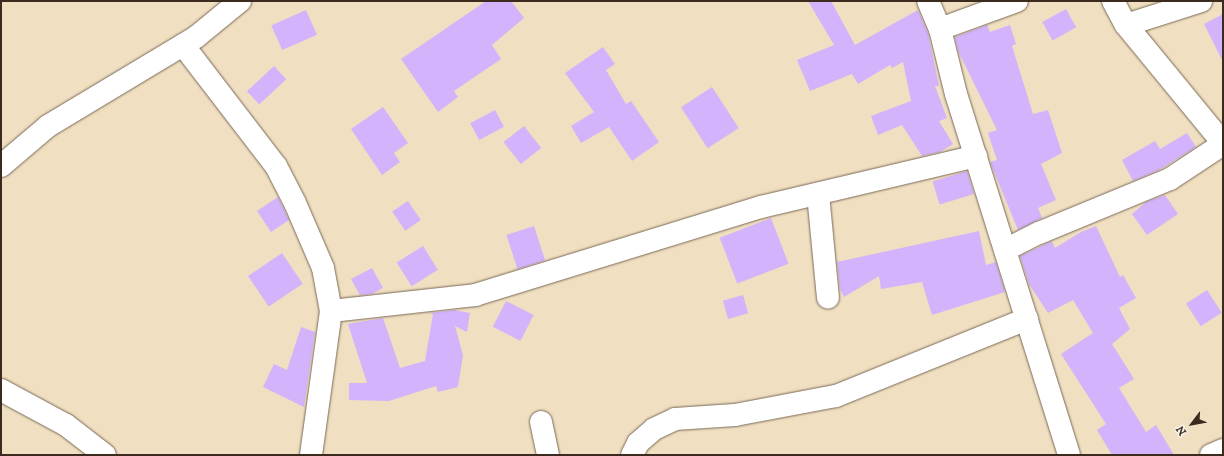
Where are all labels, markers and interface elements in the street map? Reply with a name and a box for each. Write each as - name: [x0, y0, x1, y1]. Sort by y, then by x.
- north arrow: [1172, 404, 1212, 444]
- text: N: [1173, 423, 1190, 438]

